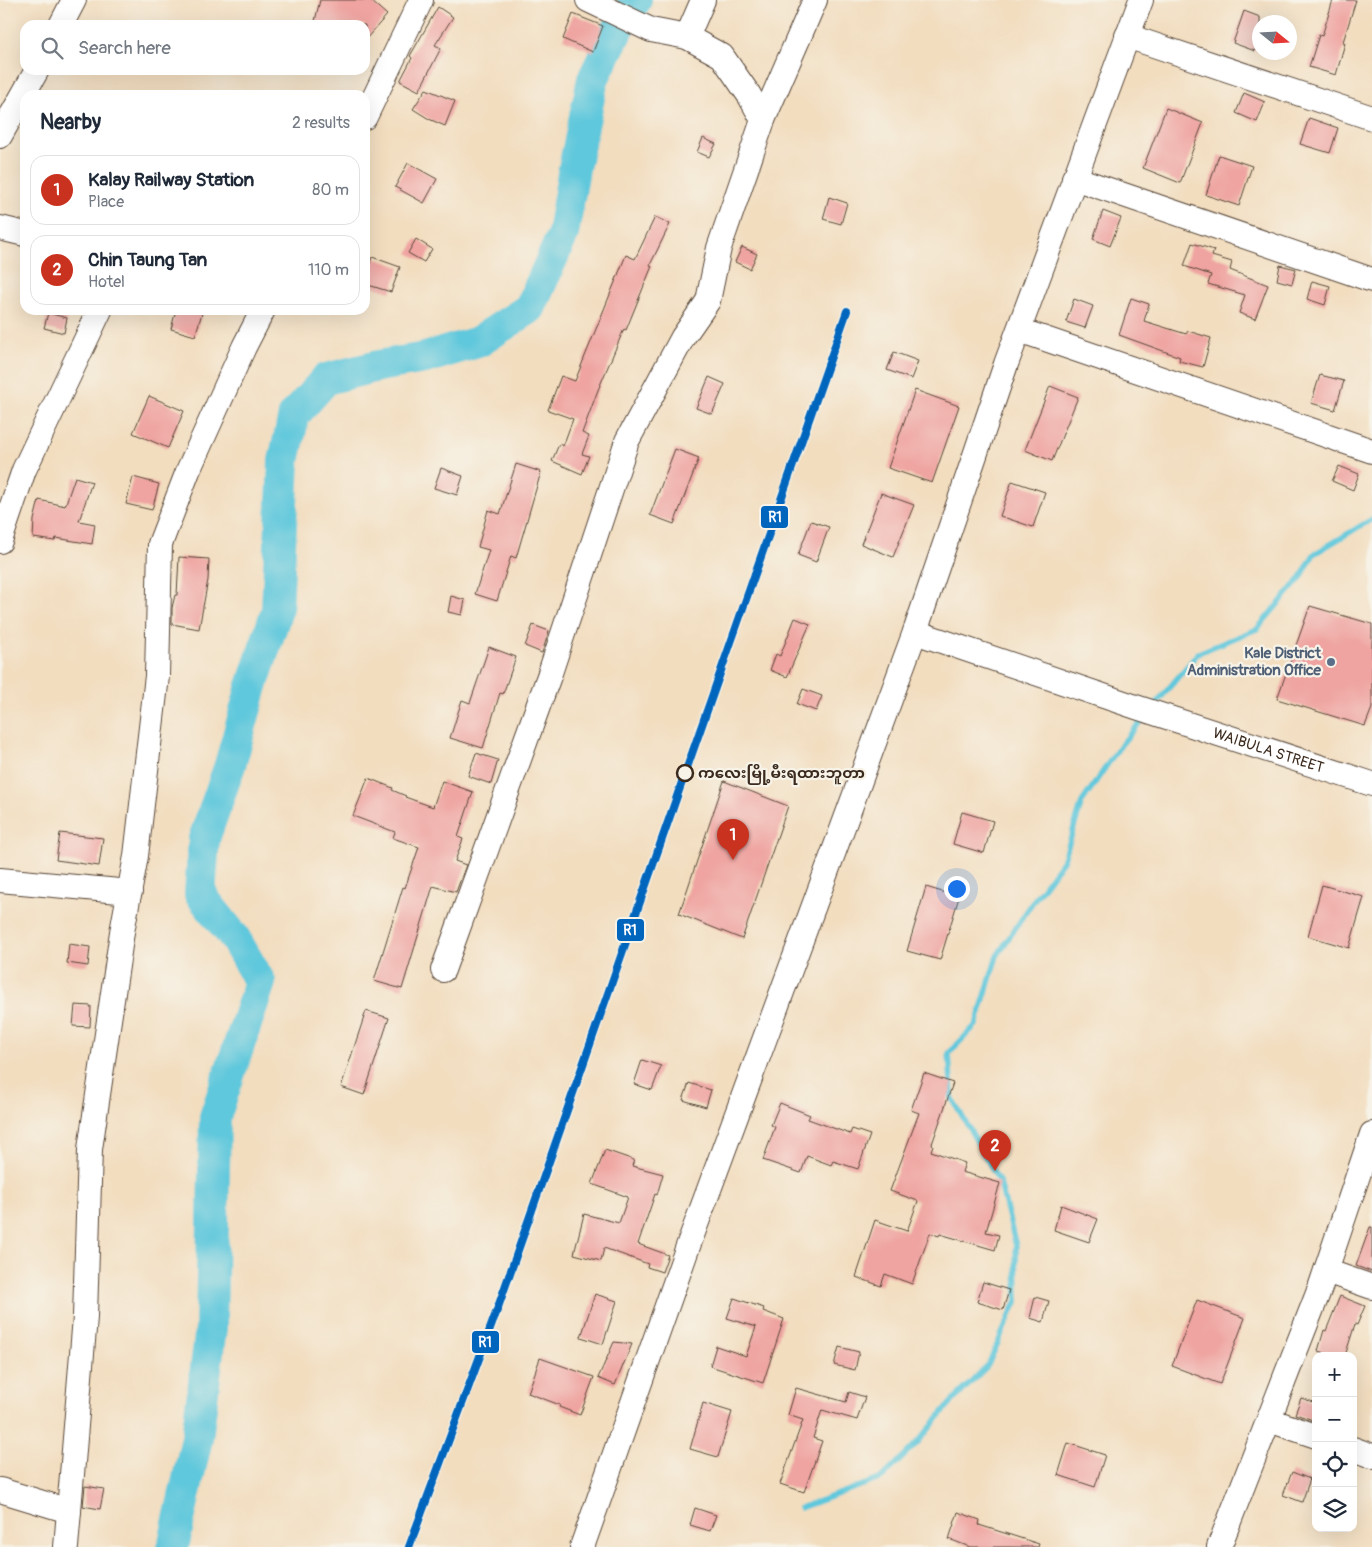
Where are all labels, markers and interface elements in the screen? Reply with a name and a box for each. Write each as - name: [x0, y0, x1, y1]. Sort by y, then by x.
- north arrow: [1252, 15, 1297, 60]
- search box: [20, 20, 370, 75]
- icon: search: [38, 34, 66, 62]
- text: Search here: [78, 36, 171, 60]
- text: Nearby: [40, 109, 101, 136]
- text: 2 results: [292, 113, 350, 133]
- text: Kalay Railway Station: [88, 168, 254, 192]
- text: 1: [54, 180, 60, 200]
- text: 80 m: [312, 180, 349, 200]
- text: Place: [88, 192, 124, 212]
- text: Chin Taung Tan: [88, 248, 207, 272]
- text: 2: [53, 260, 61, 280]
- text: 110 m: [308, 260, 349, 280]
- text: Hotel: [88, 272, 125, 292]
- line badge: R1: [760, 505, 789, 529]
- text: R1: [768, 509, 782, 526]
- place label: Kale District Administration Office: [1187, 644, 1322, 680]
- marker: Kale District Administration Office: [1325, 656, 1337, 668]
- street label: WAIBULA STREET: [1210, 724, 1326, 778]
- place label: ကလေးမြို့မီးရထားဘူတာ: [698, 763, 865, 785]
- marker: ကလေးမြို့မီးရထားဘူတာ: [676, 764, 694, 782]
- pin: 1: [717, 819, 749, 860]
- your location: [944, 876, 970, 902]
- line badge: R1: [616, 918, 645, 942]
- text: R1: [623, 922, 637, 939]
- pin: 2: [979, 1130, 1011, 1171]
- line badge: R1: [471, 1330, 500, 1354]
- text: R1: [478, 1334, 492, 1351]
- map controls: [1312, 1352, 1357, 1532]
- button: +: [1312, 1352, 1357, 1397]
- button: −: [1312, 1397, 1357, 1442]
- button: locate: [1312, 1442, 1357, 1487]
- button: layers: [1312, 1487, 1357, 1532]

